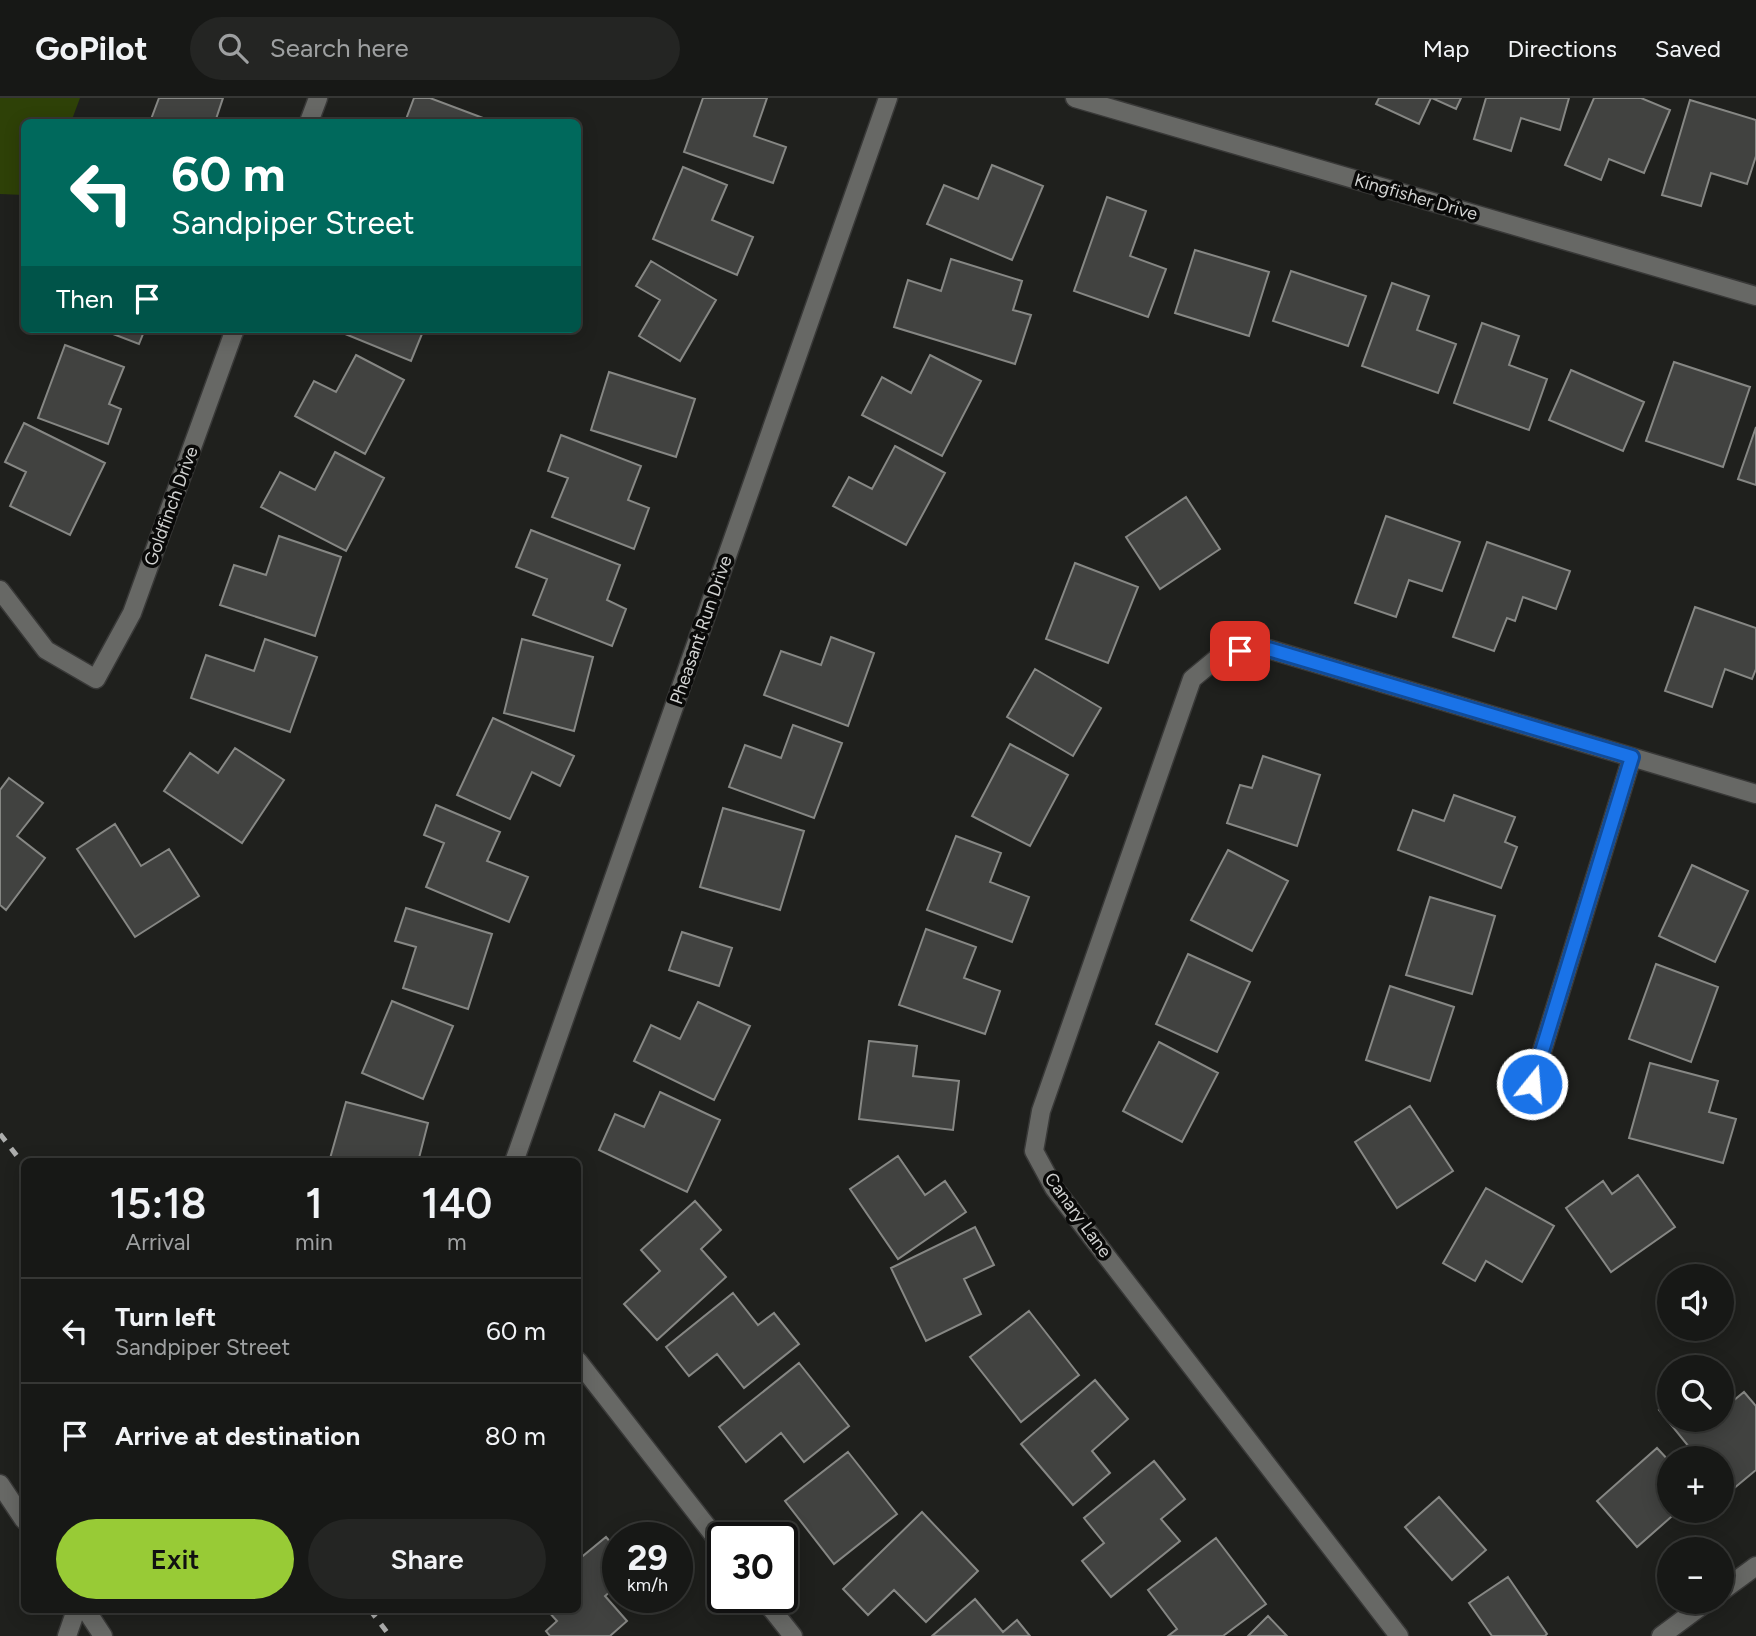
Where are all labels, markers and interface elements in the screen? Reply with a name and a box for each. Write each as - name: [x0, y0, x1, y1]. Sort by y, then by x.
- search box: [190, 17, 680, 80]
- text: GoPilot: [35, 29, 148, 68]
- icon: search: [214, 29, 252, 67]
- text: Search here: [270, 32, 409, 64]
- text: Map: [1423, 34, 1469, 63]
- text: Directions: [1507, 34, 1617, 63]
- text: Saved: [1655, 34, 1721, 63]
- text: 60 m: [171, 144, 286, 203]
- icon: left: [56, 147, 147, 238]
- street label: Kingfisher Drive: [1352, 169, 1480, 225]
- text: Sandpiper Street: [171, 204, 415, 242]
- icon: arrive: [128, 280, 166, 318]
- text: Then: [56, 283, 114, 315]
- street label: Goldfinch Drive: [139, 443, 203, 569]
- street label: Pheasant Run Drive: [665, 553, 737, 707]
- pin: [1210, 621, 1270, 681]
- icon: arrive: [1221, 632, 1259, 670]
- position arrow: [1495, 1047, 1569, 1121]
- street label: Canary Lane: [1040, 1168, 1116, 1262]
- text: 15:18: [110, 1178, 207, 1229]
- text: 1: [305, 1178, 323, 1229]
- text: 140: [421, 1178, 492, 1229]
- text: Arrival: [126, 1228, 191, 1256]
- text: min: [295, 1228, 333, 1256]
- text: m: [447, 1228, 467, 1256]
- map controls: [1657, 1264, 1734, 1614]
- button: sound: [1657, 1264, 1734, 1341]
- text: Turn left: [115, 1301, 216, 1333]
- icon: left: [56, 1312, 94, 1350]
- text: 60 m: [486, 1315, 546, 1347]
- text: Sandpiper Street: [115, 1333, 290, 1361]
- button: search: [1657, 1355, 1734, 1432]
- icon: arrive: [56, 1417, 94, 1455]
- text: Arrive at destination: [115, 1420, 360, 1452]
- text: 80 m: [485, 1420, 546, 1452]
- button: +: [1657, 1446, 1734, 1523]
- button: Exit: [56, 1519, 294, 1599]
- button: Share: [308, 1519, 546, 1599]
- speed limit sign: 30: [707, 1522, 798, 1613]
- text: 29: [627, 1537, 668, 1579]
- button: −: [1657, 1537, 1734, 1614]
- text: km/h: [627, 1574, 668, 1596]

